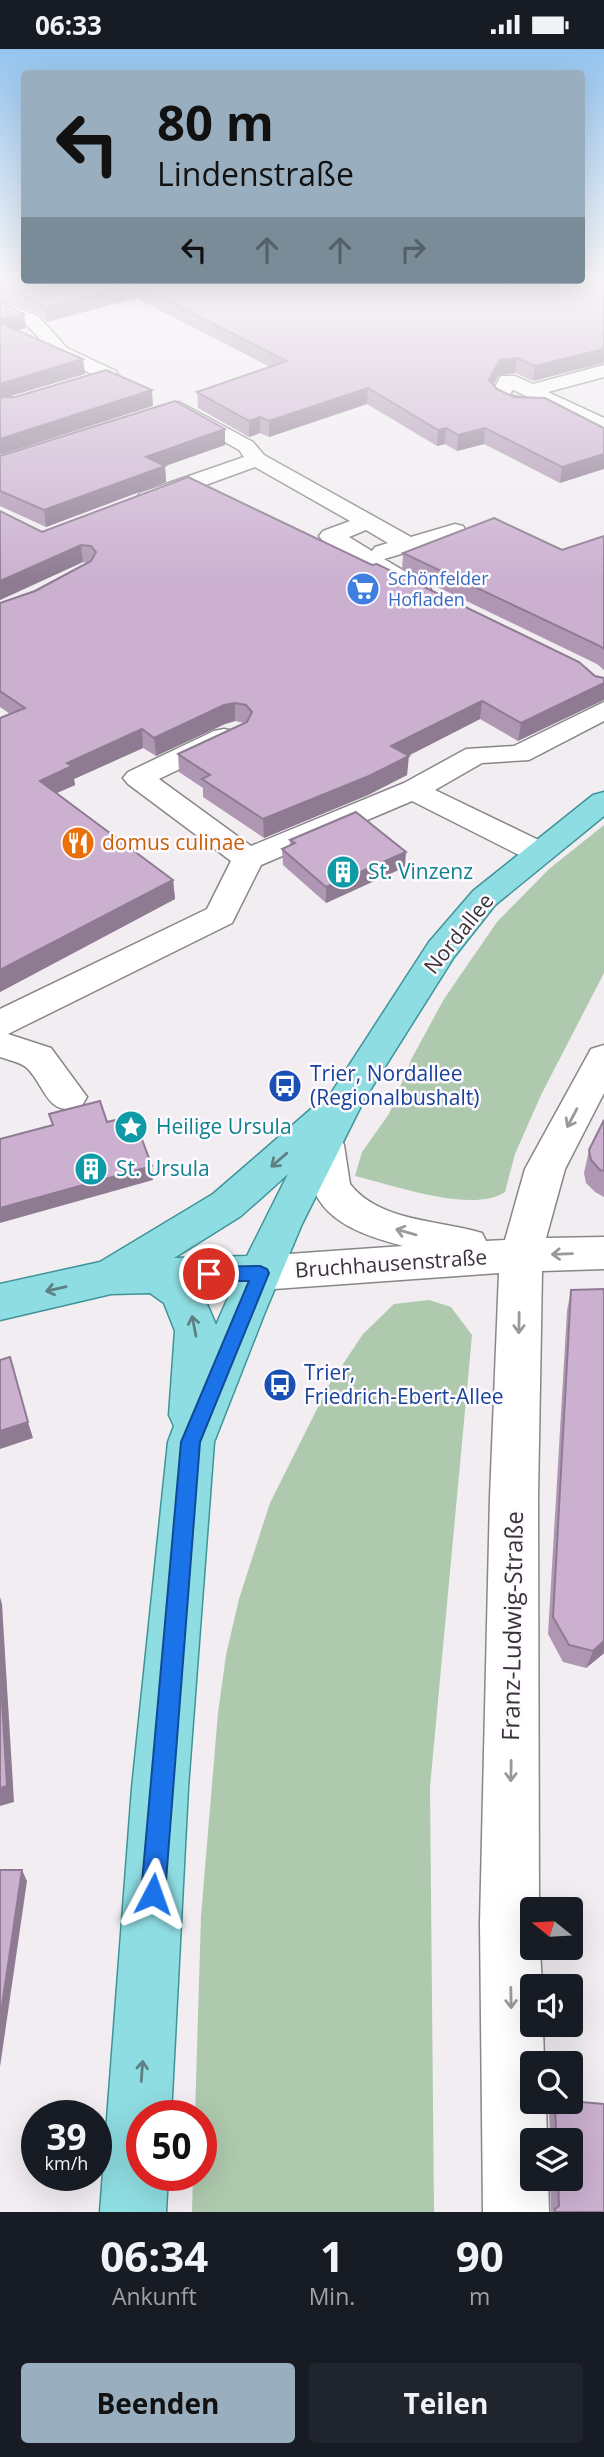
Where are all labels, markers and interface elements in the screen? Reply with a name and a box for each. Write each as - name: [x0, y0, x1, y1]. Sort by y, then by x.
- text: 06:33: [35, 7, 102, 43]
- text: 80 m: [157, 89, 274, 155]
- icon: left: [42, 98, 133, 189]
- text: Lindenstraße: [157, 152, 354, 195]
- icon: left: [175, 231, 213, 269]
- icon: ahead: [248, 231, 286, 269]
- icon: ahead: [321, 231, 359, 269]
- icon: right: [394, 231, 432, 269]
- place label: Schönfelder Hofladen: [388, 566, 489, 611]
- supermarket icon: Schönfelder Hofladen: [344, 570, 382, 608]
- restaurant icon: domus culinae: [59, 824, 97, 862]
- place label: domus culinae: [102, 828, 245, 856]
- building icon: St. Vinzenz: [324, 853, 362, 891]
- place label: St. Vinzenz: [368, 857, 473, 885]
- street label: Nordallee: [417, 887, 499, 979]
- place label: Trier, Nordallee (Regionalbushalt): [310, 1059, 479, 1111]
- bus stop icon: Trier, Nordallee (Regionalbushalt): [266, 1067, 304, 1105]
- one-way arrow: [565, 1107, 578, 1128]
- place icon: Heilige Ursula: [112, 1108, 150, 1146]
- place label: Heilige Ursula: [156, 1112, 292, 1140]
- building icon: St. Ursula: [72, 1150, 110, 1188]
- one-way arrow: [271, 1152, 289, 1168]
- place label: St. Ursula: [116, 1154, 210, 1182]
- one-way arrow: [395, 1224, 417, 1237]
- street label: Bruchhausenstraße: [294, 1242, 488, 1284]
- pin: [179, 1244, 239, 1304]
- one-way arrow: [551, 1247, 574, 1260]
- icon: arrive: [190, 1255, 228, 1293]
- one-way arrow: [45, 1283, 68, 1297]
- one-way arrow: [512, 1311, 526, 1334]
- one-way arrow: [187, 1315, 200, 1338]
- place label: Trier, Friedrich-Ebert-Allee: [304, 1358, 504, 1410]
- bus stop icon: Trier, Friedrich-Ebert-Allee: [261, 1366, 299, 1404]
- street label: Franz-Ludwig-Straße: [493, 1511, 530, 1741]
- one-way arrow: [504, 1759, 518, 1782]
- position arrow: [116, 1857, 190, 1931]
- north arrow: [520, 1897, 583, 1960]
- map controls: [520, 1897, 583, 2191]
- button: sound: [520, 1974, 583, 2037]
- one-way arrow: [504, 1987, 518, 2010]
- button: search: [520, 2051, 583, 2114]
- one-way arrow: [135, 2059, 148, 2082]
- speed limit sign: 50: [126, 2100, 217, 2191]
- text: 39: [46, 2113, 87, 2160]
- button: layers: [520, 2128, 583, 2191]
- text: km/h: [45, 2151, 88, 2175]
- text: 06:34: [100, 2227, 208, 2284]
- text: 1: [320, 2227, 344, 2284]
- text: 90: [456, 2227, 504, 2284]
- text: Ankunft: [112, 2280, 197, 2312]
- text: Min.: [309, 2280, 355, 2312]
- text: m: [469, 2280, 490, 2312]
- button: Beenden: [21, 2363, 295, 2443]
- button: Teilen: [309, 2363, 583, 2443]

